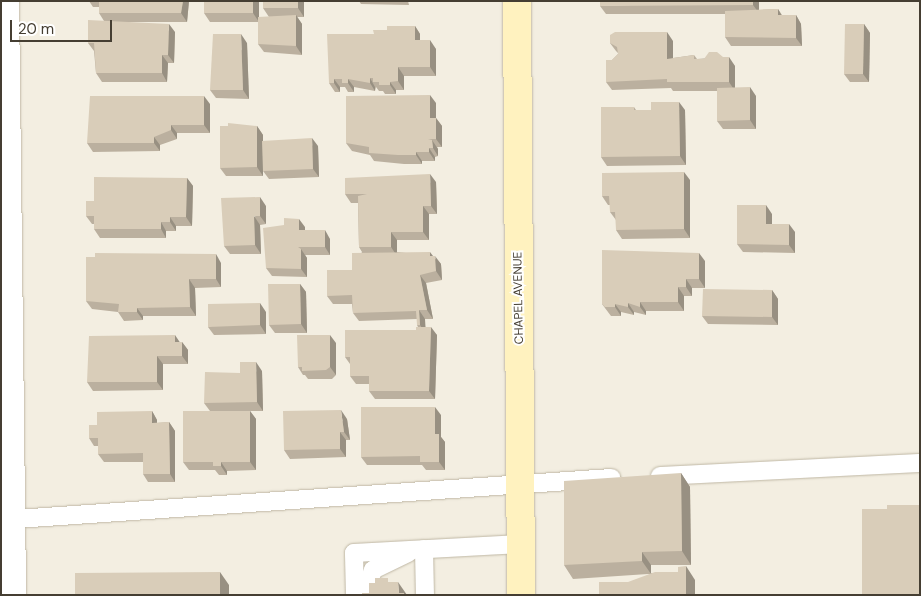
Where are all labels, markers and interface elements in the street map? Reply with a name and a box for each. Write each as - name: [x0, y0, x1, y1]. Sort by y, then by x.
- scale bar: [12, 10, 115, 42]
- text: 20 m: [18, 19, 54, 39]
- street label: CHAPEL AVENUE: [511, 252, 527, 344]

